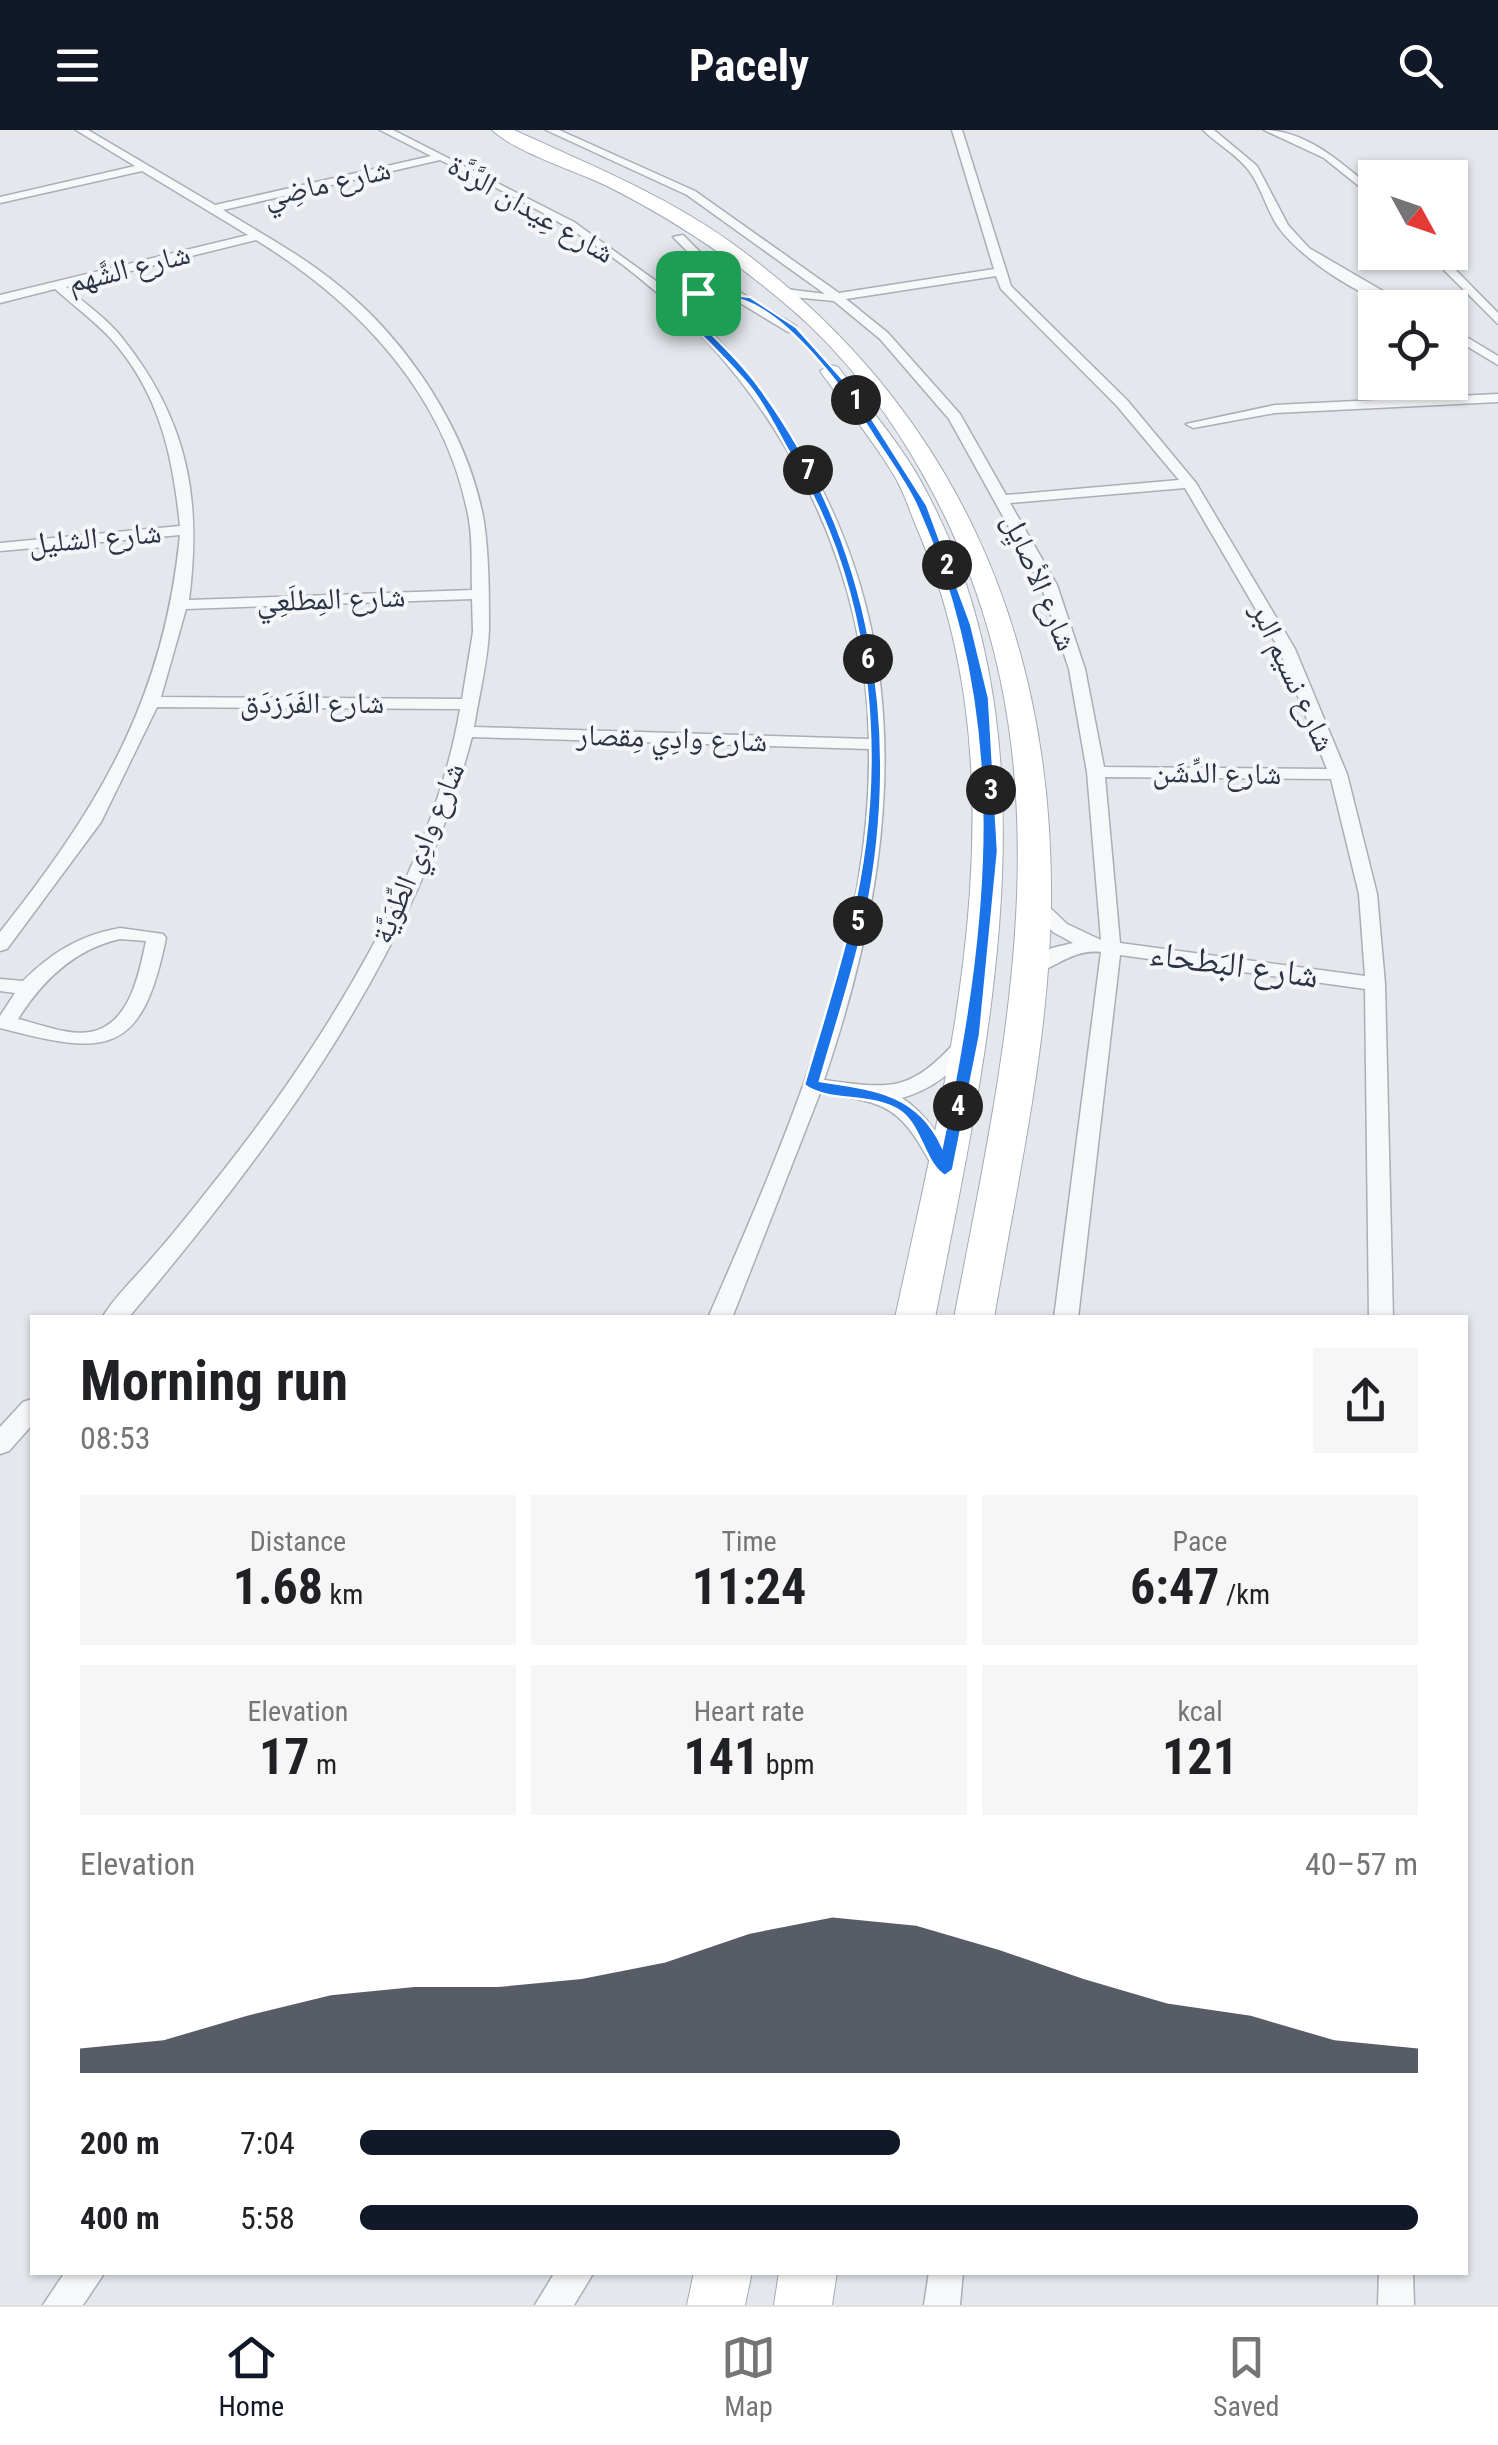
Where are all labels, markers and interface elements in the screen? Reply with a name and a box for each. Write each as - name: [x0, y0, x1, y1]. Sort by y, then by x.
- icon: menu: [50, 38, 105, 93]
- icon: search: [1393, 38, 1448, 93]
- text: Pacely: [689, 39, 809, 92]
- street label: شارع عِيدان الرَّدَّة: [441, 147, 621, 272]
- street label: شارع ماضِي: [260, 151, 395, 221]
- north arrow: [1358, 160, 1468, 270]
- map controls: [1358, 160, 1468, 400]
- street label: شارع الشَّهم: [64, 235, 194, 302]
- pin: [656, 251, 741, 336]
- icon: arrive: [671, 266, 726, 321]
- button: locate: [1358, 290, 1468, 400]
- pin: 1: [831, 375, 881, 425]
- text: 1: [849, 383, 863, 416]
- pin: 7: [783, 445, 833, 495]
- text: 7: [801, 453, 815, 486]
- street label: شارع الأصايِل: [992, 508, 1085, 657]
- street label: شارع الشليل: [27, 514, 163, 563]
- pin: 2: [922, 540, 972, 590]
- text: 2: [940, 548, 954, 581]
- street label: شارع المِطلَعِي: [256, 578, 406, 625]
- street label: شارع نسيم البر: [1241, 596, 1343, 758]
- pin: 6: [843, 634, 893, 684]
- text: 6: [861, 642, 875, 675]
- street label: شارع الفَرَزدَق: [240, 685, 384, 722]
- street label: شارع وادِي مِقصار: [575, 717, 768, 765]
- street label: شارع الدِّشَن: [1152, 754, 1282, 793]
- street label: شارع وادِي الطِّوَيَّة: [364, 757, 477, 951]
- pin: 3: [966, 765, 1016, 815]
- text: 3: [984, 773, 998, 806]
- pin: 5: [833, 896, 883, 946]
- text: 5: [851, 904, 865, 937]
- street label: شارع البَطحاء: [1147, 932, 1321, 998]
- pin: 4: [933, 1081, 983, 1131]
- text: 4: [951, 1089, 965, 1122]
- button: share: [1313, 1348, 1418, 1453]
- text: Morning run: [80, 1349, 348, 1413]
- text: 08:53: [80, 1419, 151, 1457]
- text: Distance: [250, 1525, 346, 1558]
- text: Time: [721, 1525, 777, 1558]
- text: Pace: [1173, 1525, 1227, 1558]
- text: 1.68: [233, 1558, 323, 1616]
- text: 11:24: [692, 1558, 806, 1616]
- text: 6:47: [1130, 1558, 1219, 1616]
- text: km: [323, 1578, 363, 1611]
- text: /km: [1219, 1578, 1270, 1611]
- text: Elevation: [248, 1695, 348, 1728]
- text: Heart rate: [694, 1695, 804, 1728]
- text: kcal: [1177, 1695, 1223, 1728]
- text: 17: [259, 1728, 310, 1786]
- text: 141: [684, 1728, 759, 1786]
- text: 121: [1162, 1728, 1238, 1786]
- text: m: [310, 1748, 337, 1781]
- text: bpm: [759, 1748, 814, 1781]
- text: Elevation: [80, 1845, 195, 1883]
- text: 40–57 m: [1305, 1845, 1418, 1883]
- text: 200 m: [80, 2124, 160, 2162]
- text: 7:04: [240, 2124, 295, 2162]
- text: 400 m: [80, 2199, 160, 2237]
- text: 5:58: [240, 2199, 295, 2237]
- tab: Home: [218, 2330, 284, 2423]
- tab: Map: [721, 2330, 776, 2423]
- tab: Saved: [1213, 2330, 1280, 2423]

